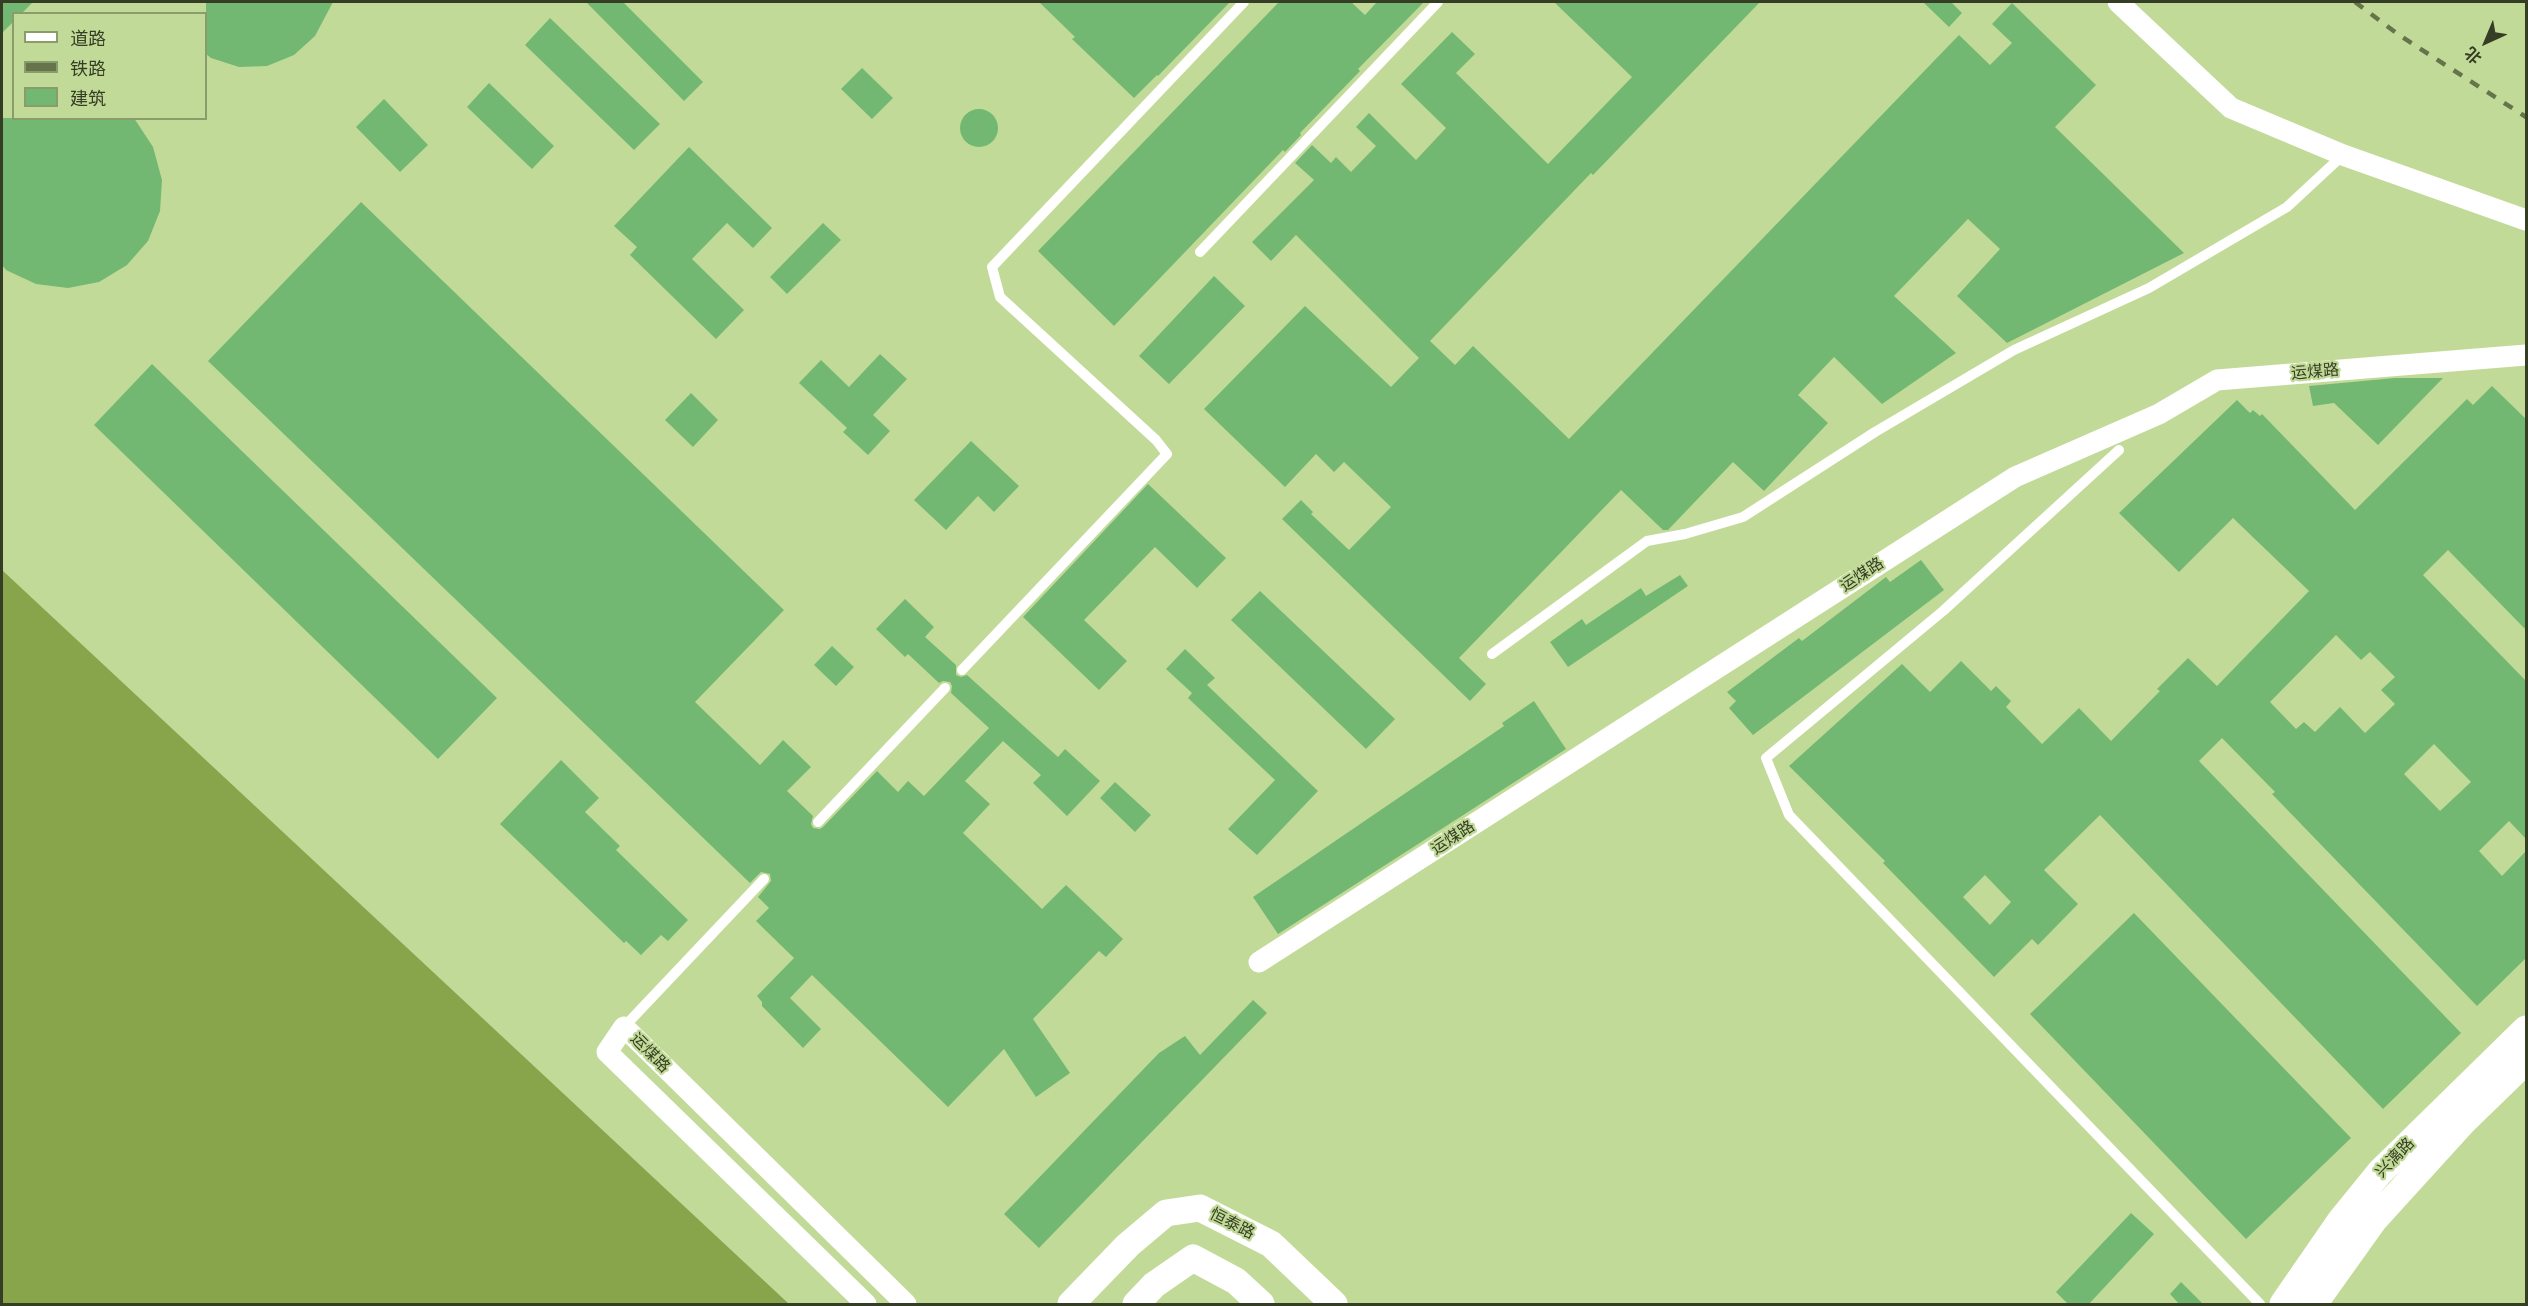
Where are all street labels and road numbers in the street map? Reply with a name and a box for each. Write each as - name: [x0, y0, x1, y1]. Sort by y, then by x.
- street label: 运煤路: [2290, 360, 2340, 384]
- street label: 运煤路: [1837, 554, 1887, 596]
- street label: 运煤路: [1428, 817, 1478, 859]
- street label: 运煤路: [626, 1029, 674, 1077]
- street label: 兴漓路: [2371, 1134, 2419, 1182]
- street label: 恒泰路: [1206, 1205, 1258, 1243]

